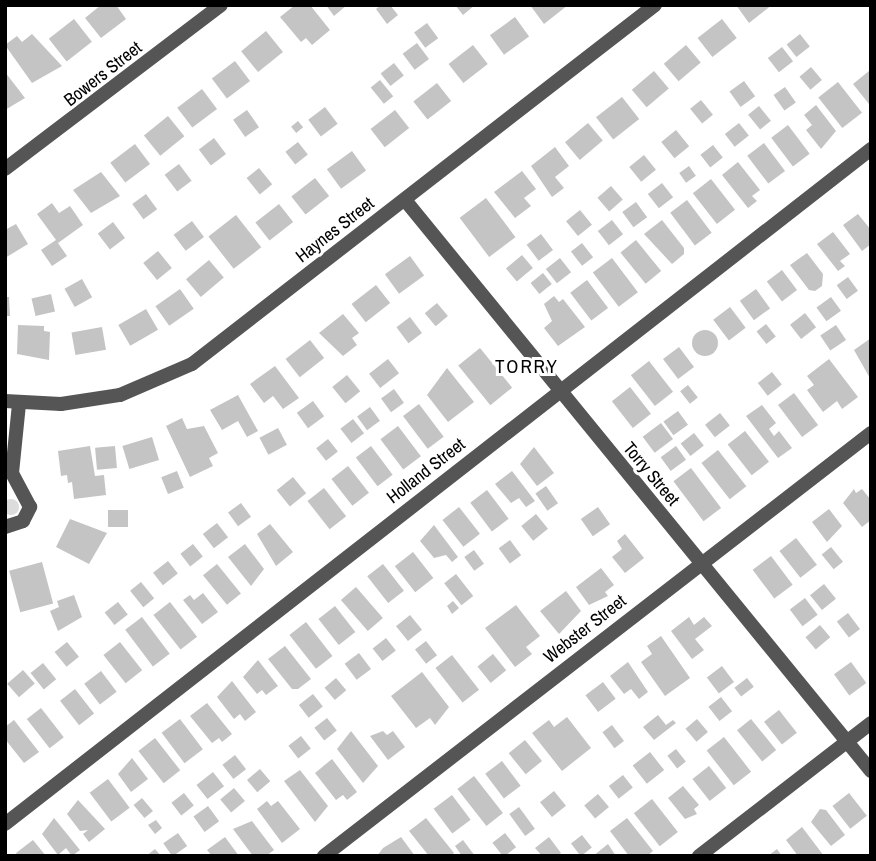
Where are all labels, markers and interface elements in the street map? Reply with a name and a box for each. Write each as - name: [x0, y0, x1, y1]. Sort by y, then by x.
- street label: Bowers Street: [60, 37, 146, 111]
- street label: Haynes Street: [292, 193, 378, 267]
- district label: TORRY: [496, 356, 558, 378]
- street label: Holland Street: [383, 434, 469, 508]
- street label: Torry Street: [618, 438, 684, 510]
- street label: Webster Street: [540, 590, 630, 668]

